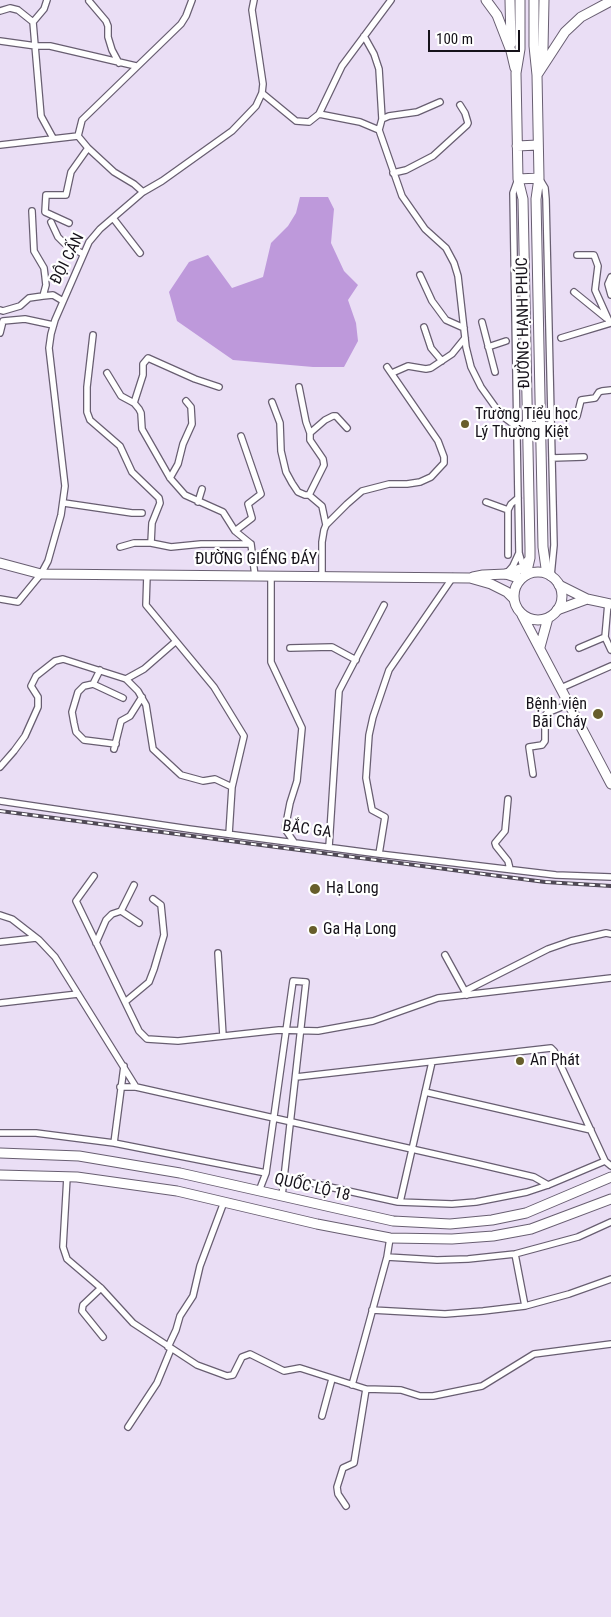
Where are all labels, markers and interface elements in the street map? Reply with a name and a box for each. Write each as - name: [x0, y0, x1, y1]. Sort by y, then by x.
- scale bar: [431, 20, 524, 52]
- text: 100 m: [436, 30, 473, 48]
- street label: ĐỘI CẤN: [47, 230, 89, 288]
- street label: ĐƯỜNG HẠNH PHÚC: [513, 257, 535, 389]
- place label: Trường Tiểu học Lý Thường Kiệt: [475, 405, 578, 443]
- marker: Trường Tiểu học Lý Thường Kiệt: [459, 418, 471, 430]
- street label: ĐƯỜNG GIẾNG ĐÁY: [195, 550, 317, 570]
- place label: Bệnh viện Bãi Cháy: [526, 695, 587, 733]
- marker: Bệnh viện Bãi Cháy: [591, 707, 605, 721]
- street label: BẮC GA: [281, 817, 333, 843]
- place label: Hạ Long: [326, 879, 379, 899]
- marker: Hạ Long: [308, 882, 322, 896]
- place label: Ga Hạ Long: [323, 920, 396, 940]
- marker: Ga Hạ Long: [307, 924, 319, 936]
- place label: An Phát: [530, 1051, 580, 1071]
- marker: An Phát: [514, 1055, 526, 1067]
- street label: QUỐC LỘ 18: [272, 1170, 352, 1206]

